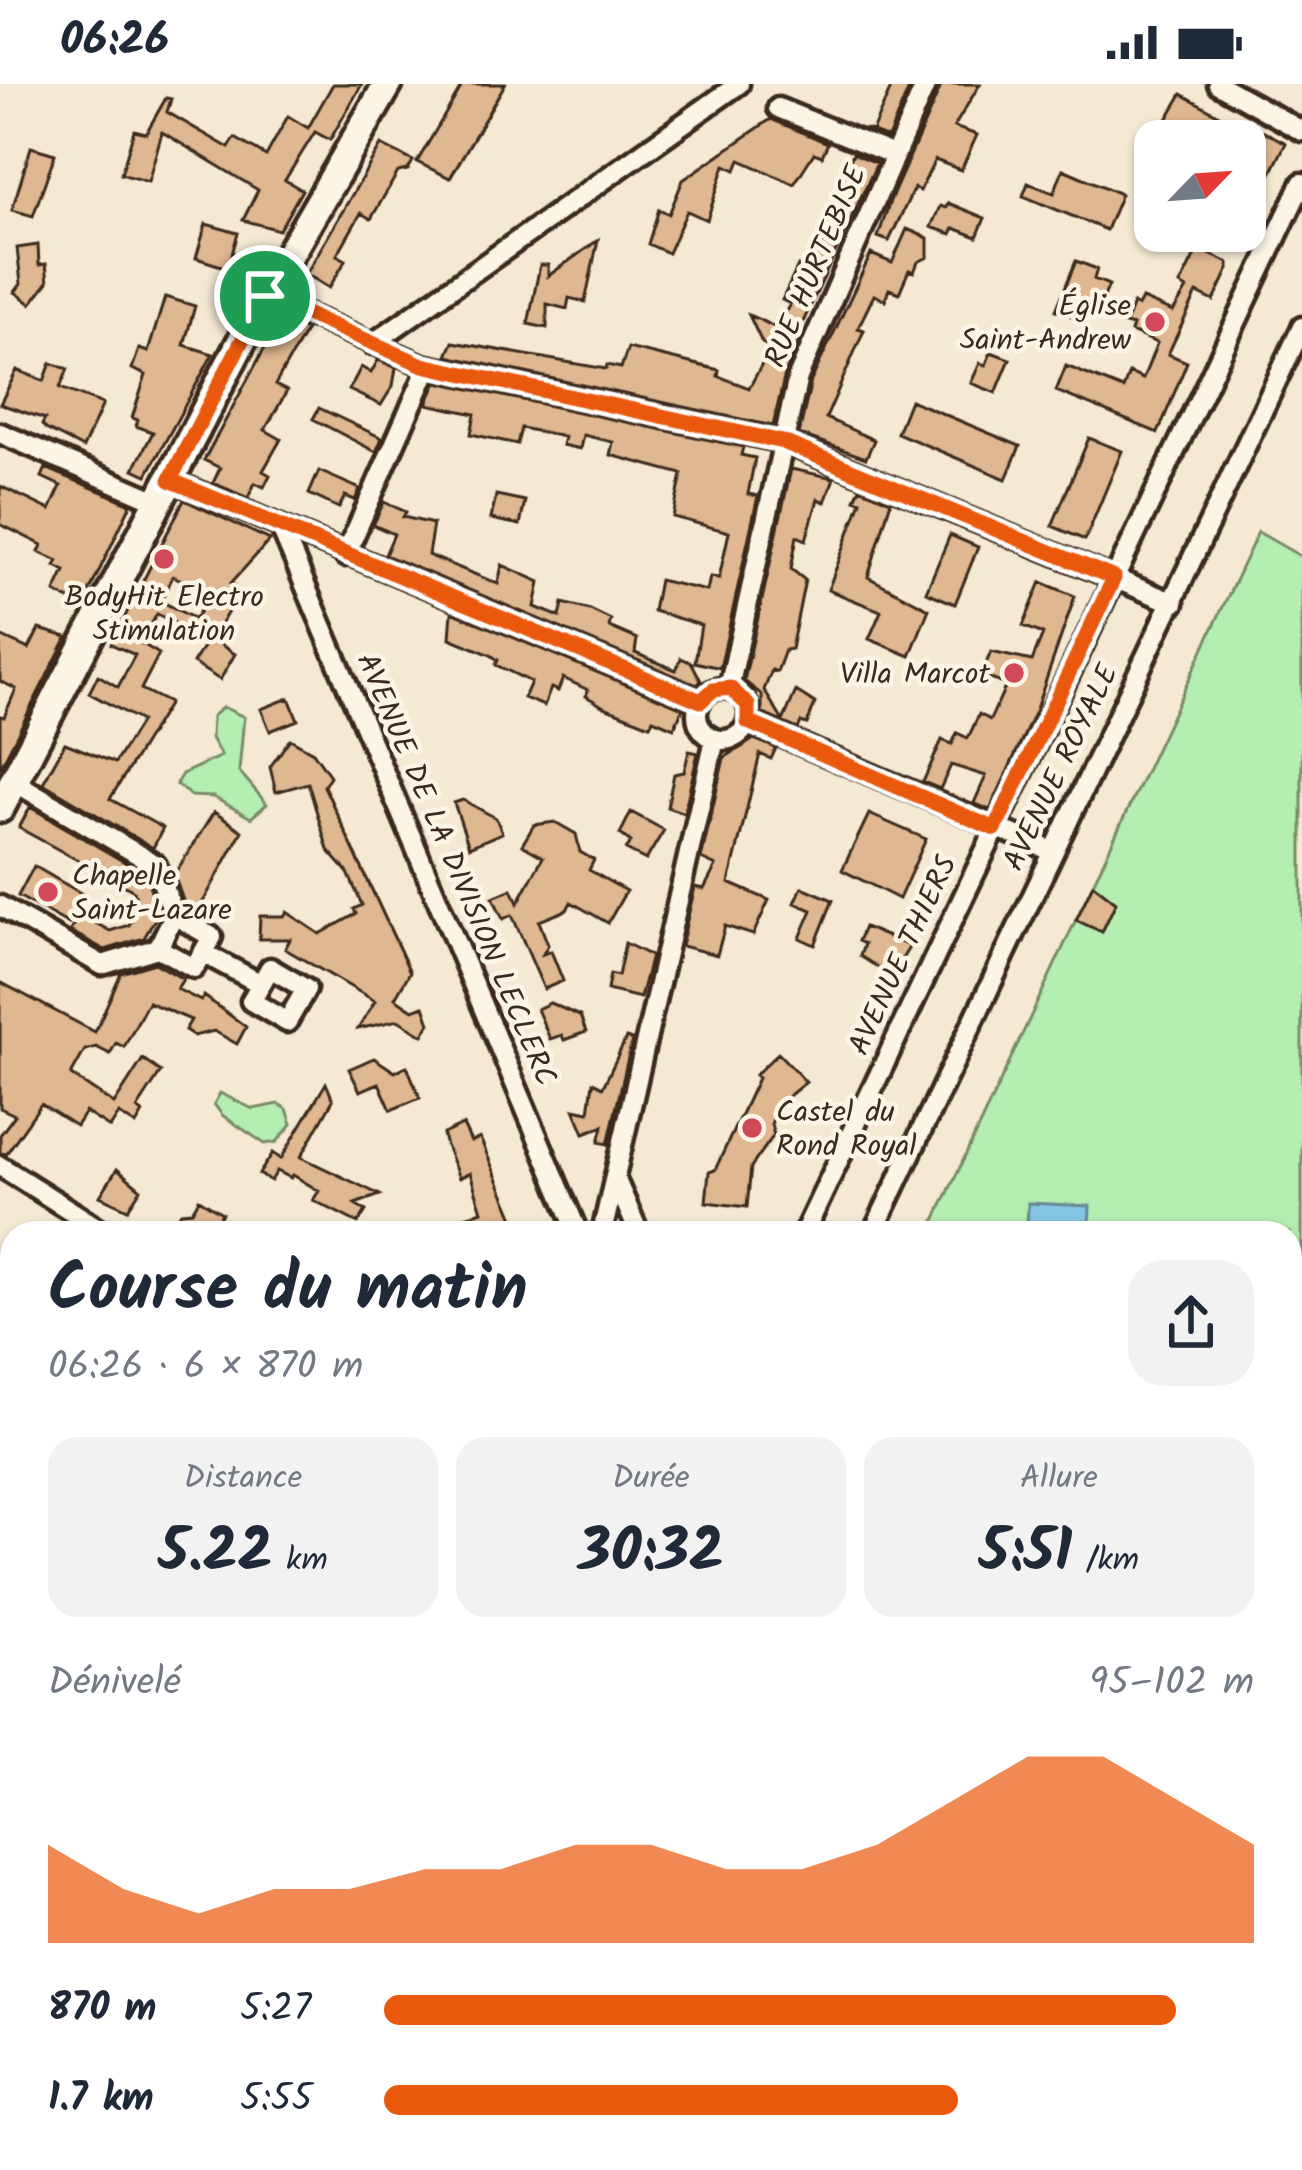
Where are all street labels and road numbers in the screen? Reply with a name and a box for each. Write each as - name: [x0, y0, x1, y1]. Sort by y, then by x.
- street label: RUE HURTEBISE: [753, 157, 882, 376]
- street label: AVENUE DE LA DIVISION LECLERC: [342, 646, 568, 1094]
- street label: AVENUE ROYALE: [991, 655, 1133, 879]
- street label: AVENUE THIERS: [836, 848, 971, 1064]

